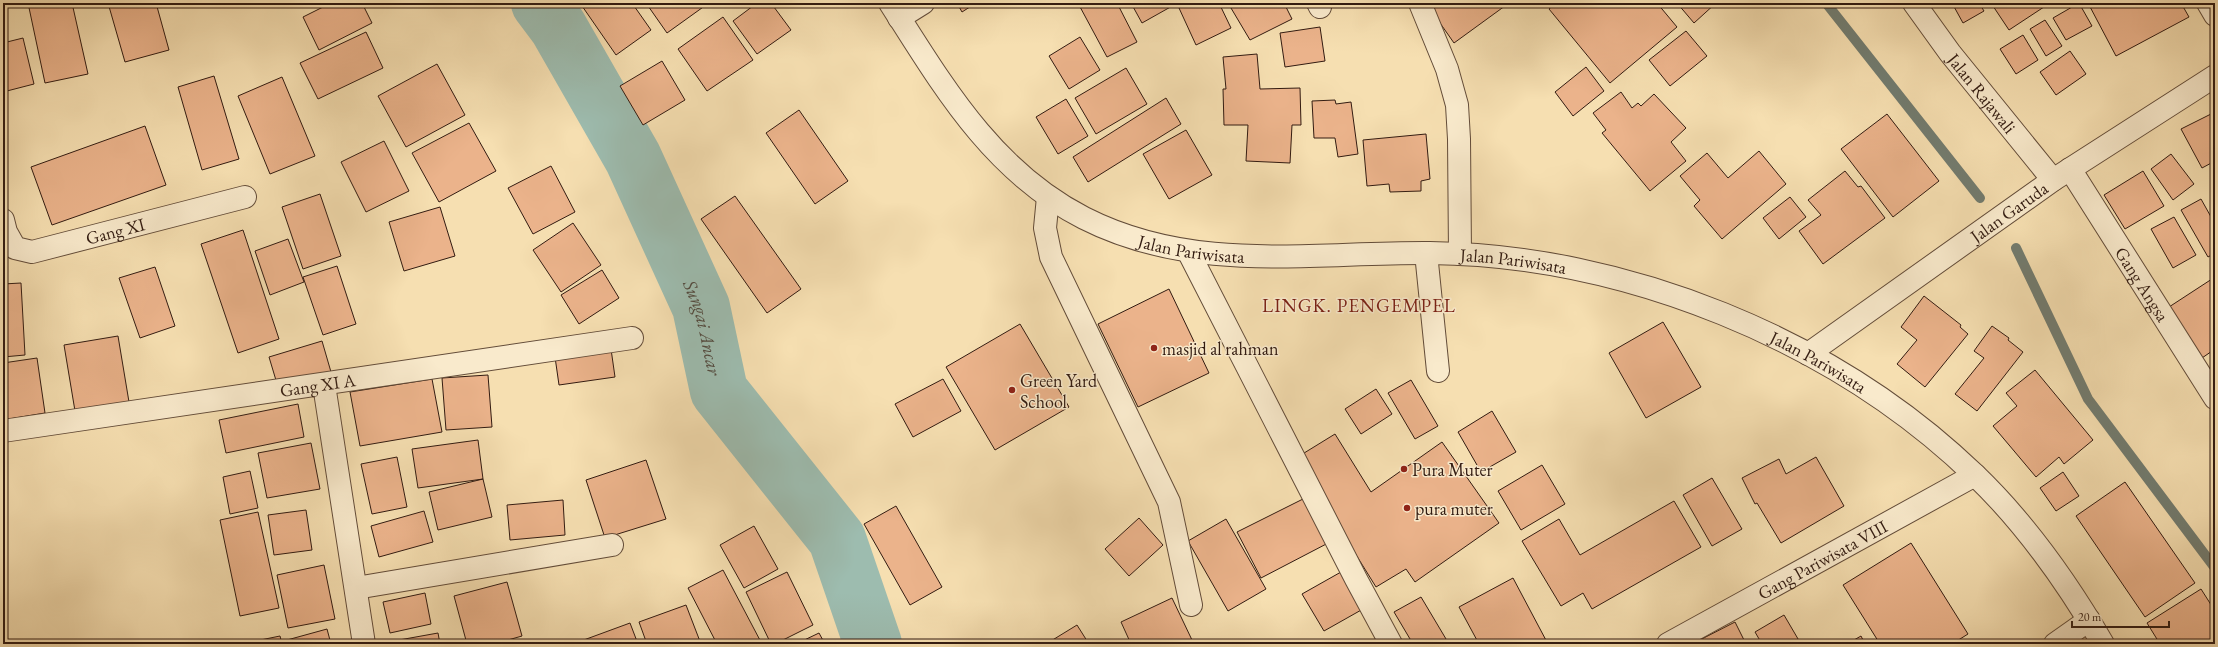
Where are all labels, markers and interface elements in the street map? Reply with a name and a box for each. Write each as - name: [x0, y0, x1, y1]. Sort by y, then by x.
- street label: Jalan Rajawali: [1942, 47, 2022, 138]
- street label: Jalan Garuda: [1964, 176, 2053, 248]
- street label: Gang XI: [83, 212, 147, 249]
- street label: Jalan Pariwisata: [1134, 228, 1246, 267]
- street label: Jalan Pariwisata: [1457, 242, 1569, 279]
- street label: Gang Angsa: [2111, 242, 2175, 326]
- water label: Sungai Ancar: [677, 275, 728, 378]
- district label: LINGK. PENGEMPEL: [1262, 293, 1456, 318]
- street label: Jalan Pariwisata: [1765, 324, 1872, 398]
- place label: masjid al rahman: [1162, 337, 1279, 360]
- marker: masjid al rahman: [1149, 343, 1159, 353]
- street label: Gang XI A: [278, 367, 357, 401]
- place label: Green Yard School: [1020, 369, 1098, 413]
- marker: Green Yard School: [1007, 385, 1017, 395]
- place label: Pura Muter: [1412, 458, 1493, 481]
- marker: Pura Muter: [1399, 464, 1409, 474]
- place label: pura muter: [1415, 497, 1493, 520]
- marker: pura muter: [1402, 503, 1412, 513]
- street label: Gang Pariwisata VIII: [1753, 514, 1891, 604]
- scale bar: [2072, 603, 2169, 629]
- text: 20 m: [2078, 609, 2102, 625]

